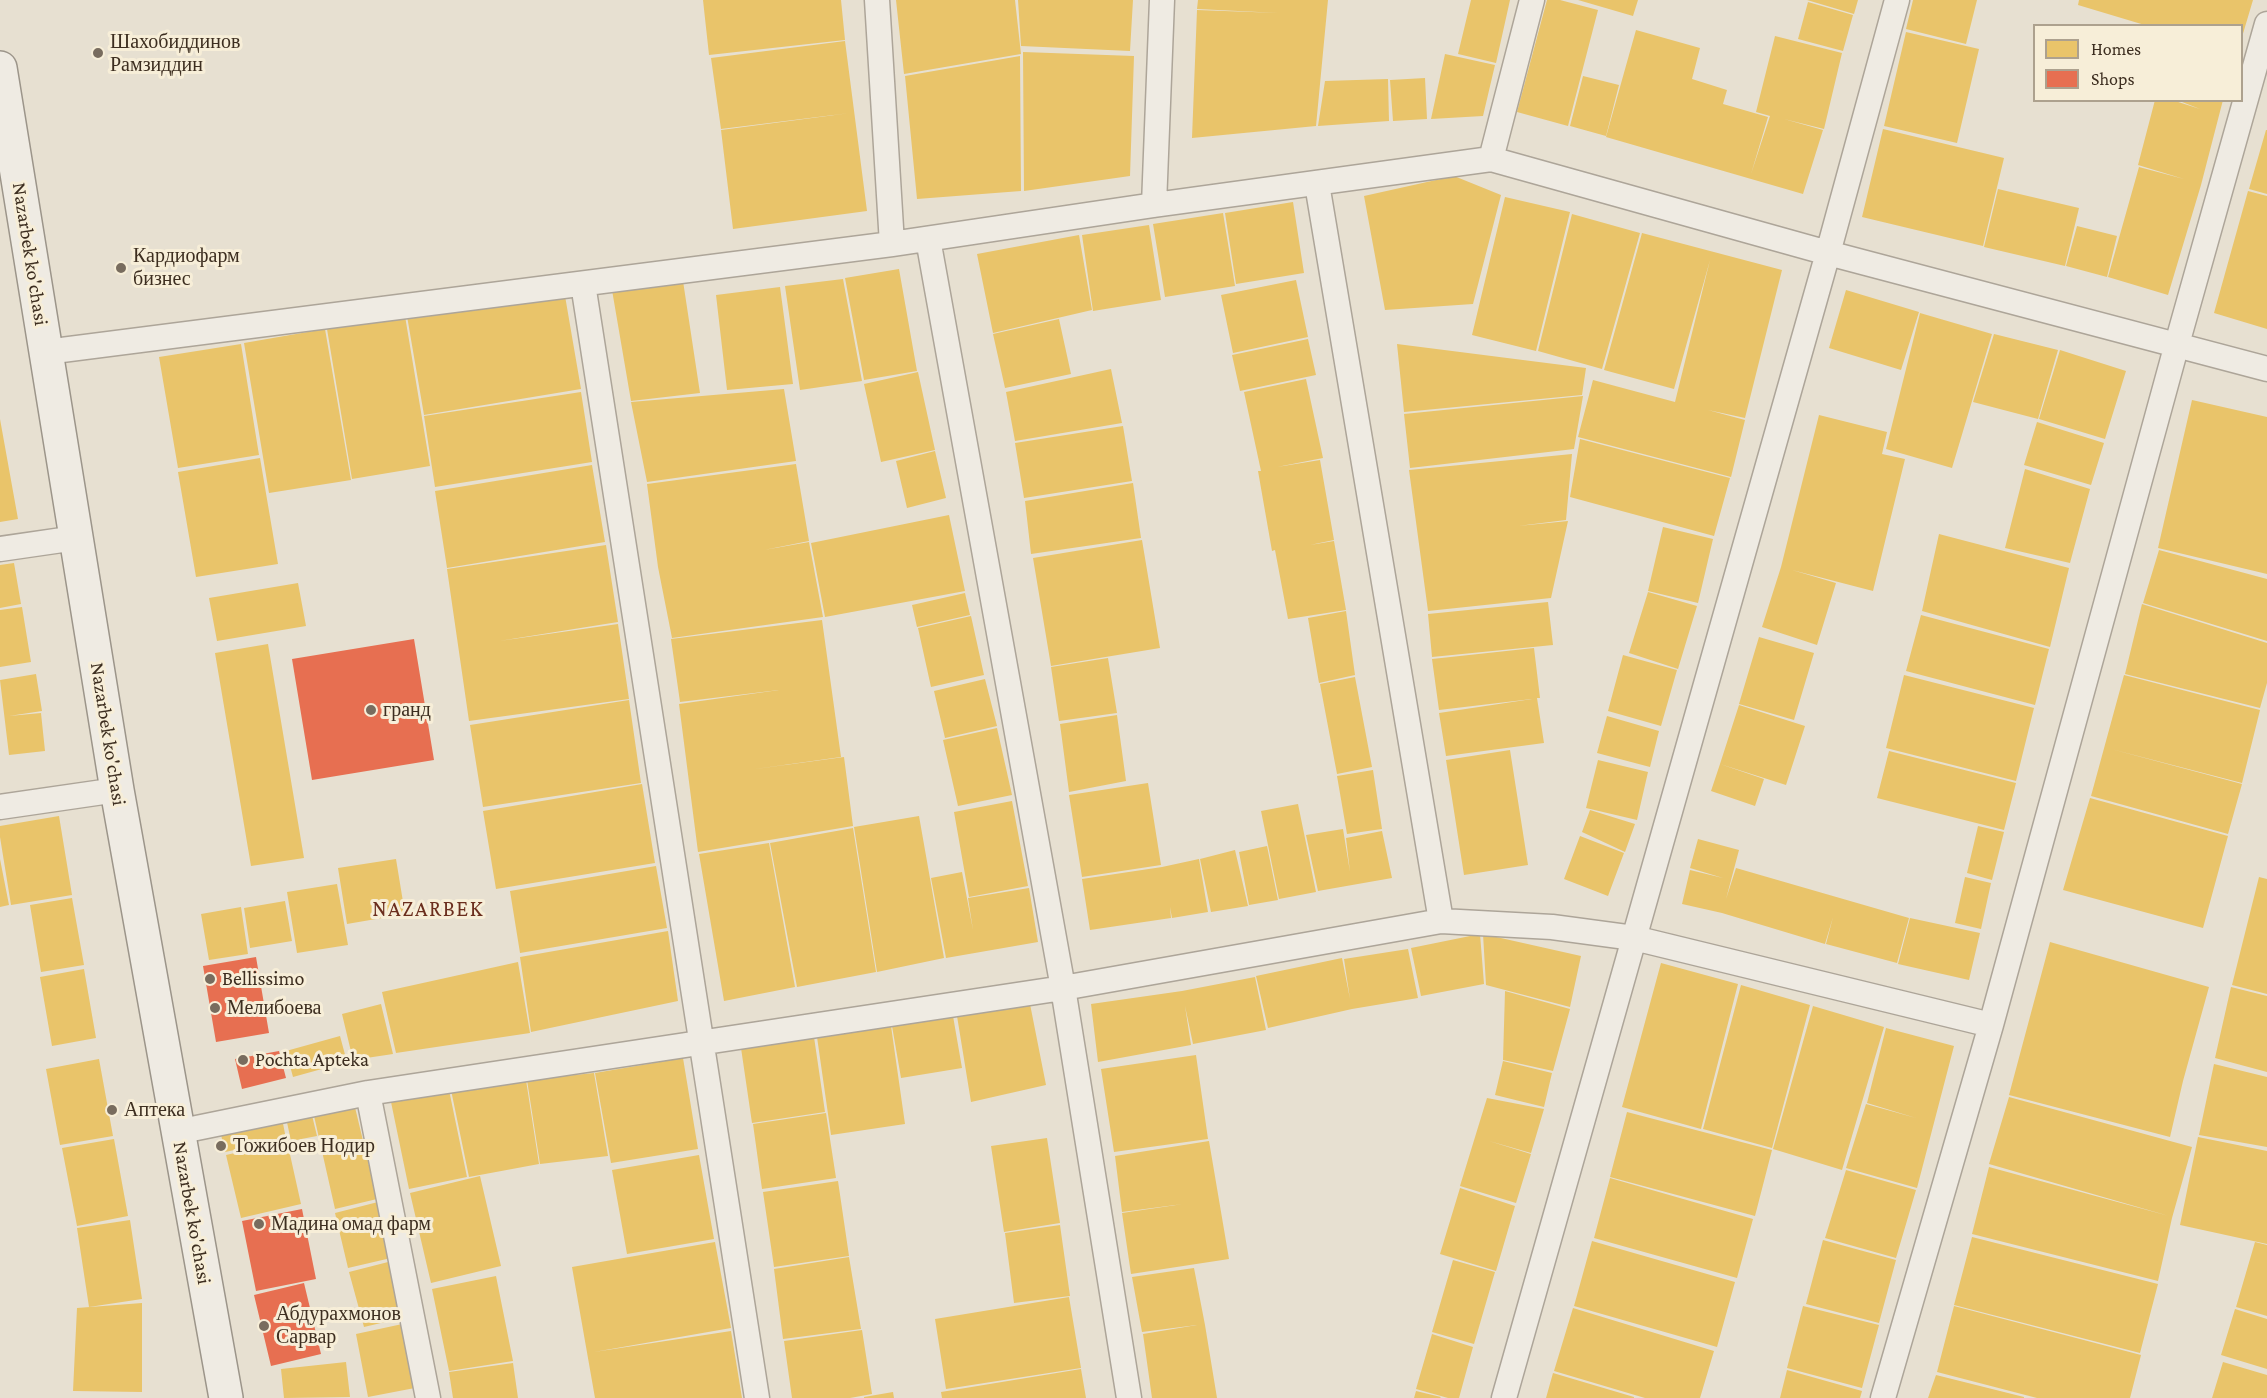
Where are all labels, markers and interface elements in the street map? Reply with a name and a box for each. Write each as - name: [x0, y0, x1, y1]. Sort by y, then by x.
- legend: [2033, 24, 2243, 102]
- place label: Шахобиддинов Рамзиддин: [110, 30, 240, 77]
- text: Homes: [2091, 39, 2141, 59]
- marker: Шахобиддинов Рамзиддин: [91, 46, 105, 60]
- text: Shops: [2091, 69, 2135, 89]
- street label: Nazarbek ko'chasi: [7, 181, 53, 327]
- place label: Кардиофарм бизнес: [133, 244, 240, 291]
- marker: Кардиофарм бизнес: [114, 261, 128, 275]
- street label: Nazarbek ko'chasi: [85, 661, 131, 807]
- place label: гранд: [383, 698, 431, 722]
- marker: гранд: [364, 703, 378, 717]
- district label: NAZARBEK: [372, 896, 484, 922]
- place label: Bellissimo: [222, 967, 304, 991]
- marker: Bellissimo: [203, 972, 217, 986]
- place label: Мелибоева: [227, 996, 321, 1020]
- marker: Мелибоева: [208, 1001, 222, 1015]
- place label: Pochta Apteka: [255, 1048, 369, 1072]
- marker: Pochta Apteka: [236, 1053, 250, 1067]
- place label: Аптека: [124, 1098, 185, 1122]
- marker: Аптека: [105, 1103, 119, 1117]
- place label: Тожибоев Нодир: [233, 1134, 375, 1158]
- marker: Тожибоев Нодир: [214, 1139, 228, 1153]
- street label: Nazarbek ko'chasi: [168, 1140, 216, 1286]
- place label: Мадина омад фарм: [271, 1212, 431, 1236]
- marker: Мадина омад фарм: [252, 1217, 266, 1231]
- place label: Абдурахмонов Сарвар: [276, 1302, 401, 1349]
- marker: Абдурахмонов Сарвар: [257, 1319, 271, 1333]

